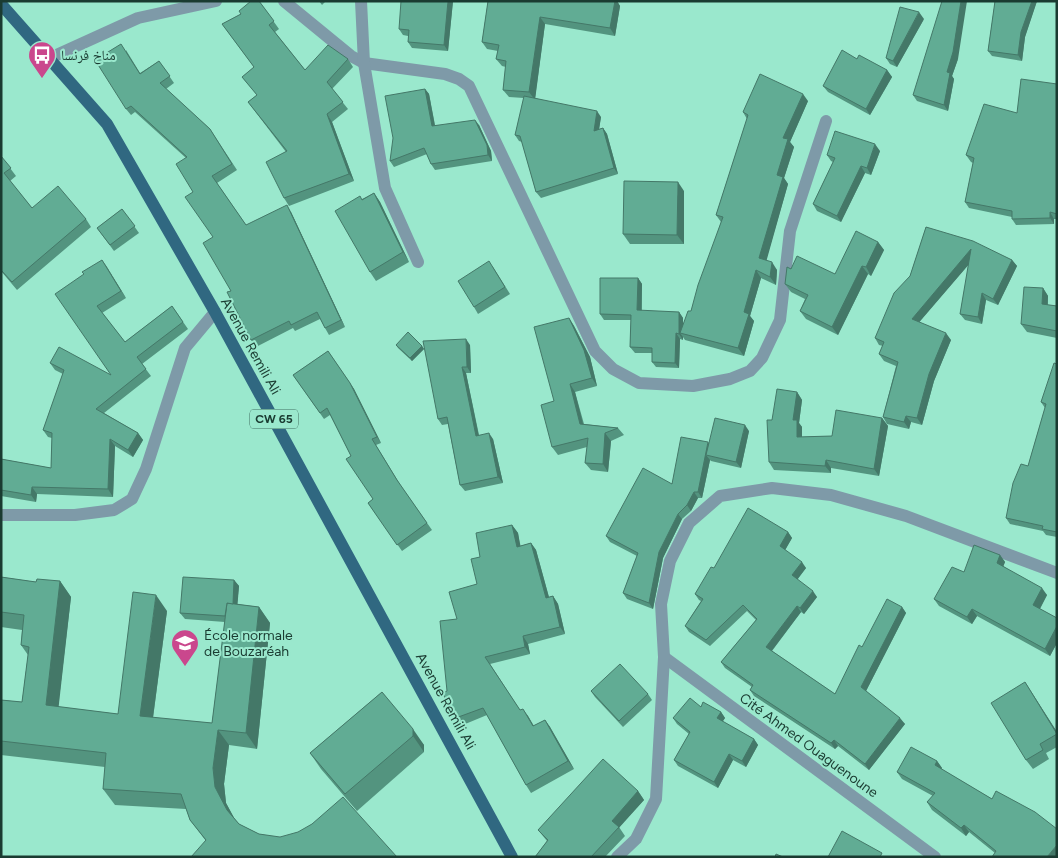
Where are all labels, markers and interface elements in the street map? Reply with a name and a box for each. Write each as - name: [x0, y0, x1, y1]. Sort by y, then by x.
- bus stop icon: مناخ فرنسا: [27, 40, 57, 79]
- place label: مناخ فرنسا: [61, 47, 116, 65]
- street label: Avenue Remili Ali: [217, 295, 284, 398]
- road number: CW 65: [250, 409, 298, 428]
- place label: École normale de Bouzaréah: [204, 627, 293, 660]
- school or university icon: École normale de Bouzaréah: [170, 628, 200, 667]
- street label: Avenue Remili Ali: [412, 650, 479, 753]
- street label: Cité Ahmed Ouaguenoune: [736, 689, 882, 802]

